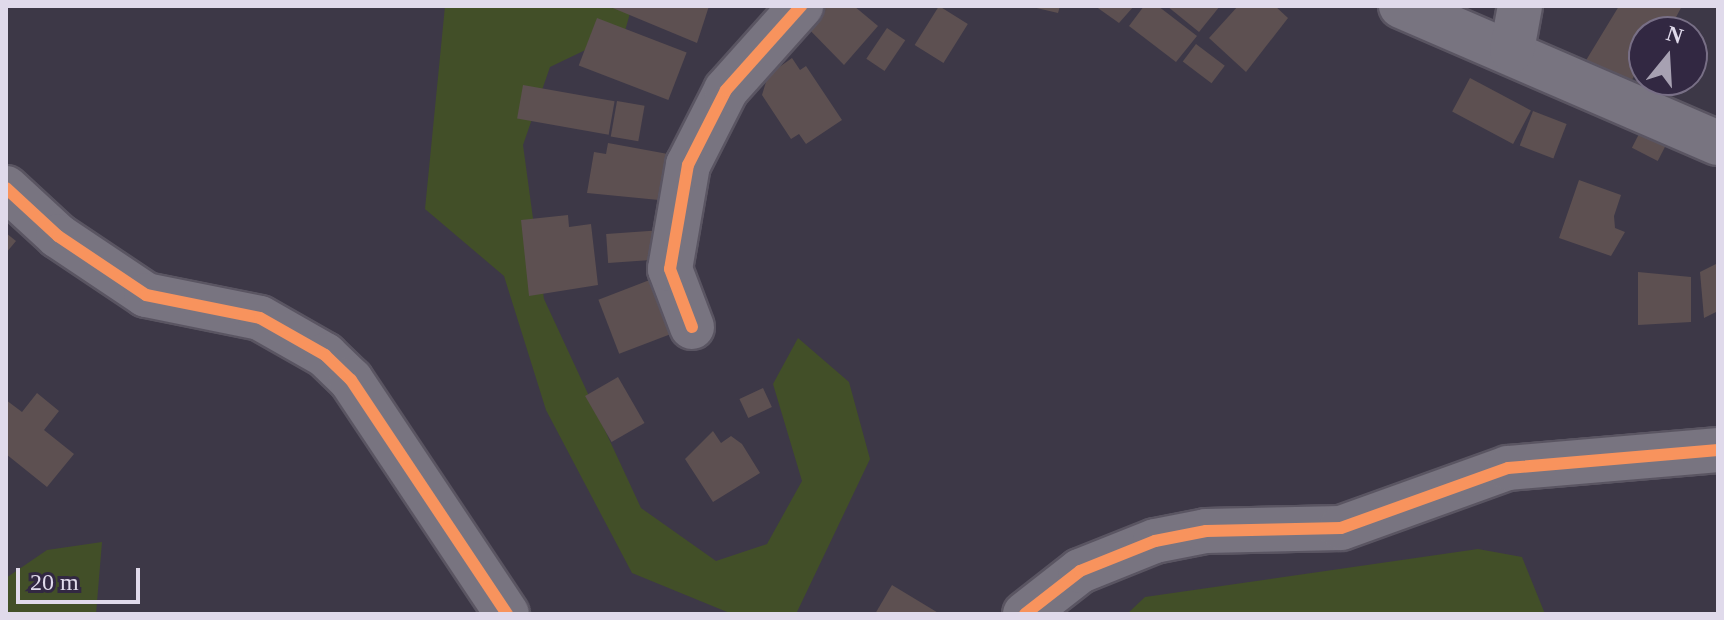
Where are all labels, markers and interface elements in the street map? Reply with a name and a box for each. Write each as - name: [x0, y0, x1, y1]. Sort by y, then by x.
- north arrow: [1628, 16, 1708, 96]
- text: N: [1664, 20, 1686, 49]
- scale bar: [20, 552, 144, 602]
- text: 20 m: [30, 569, 79, 595]

